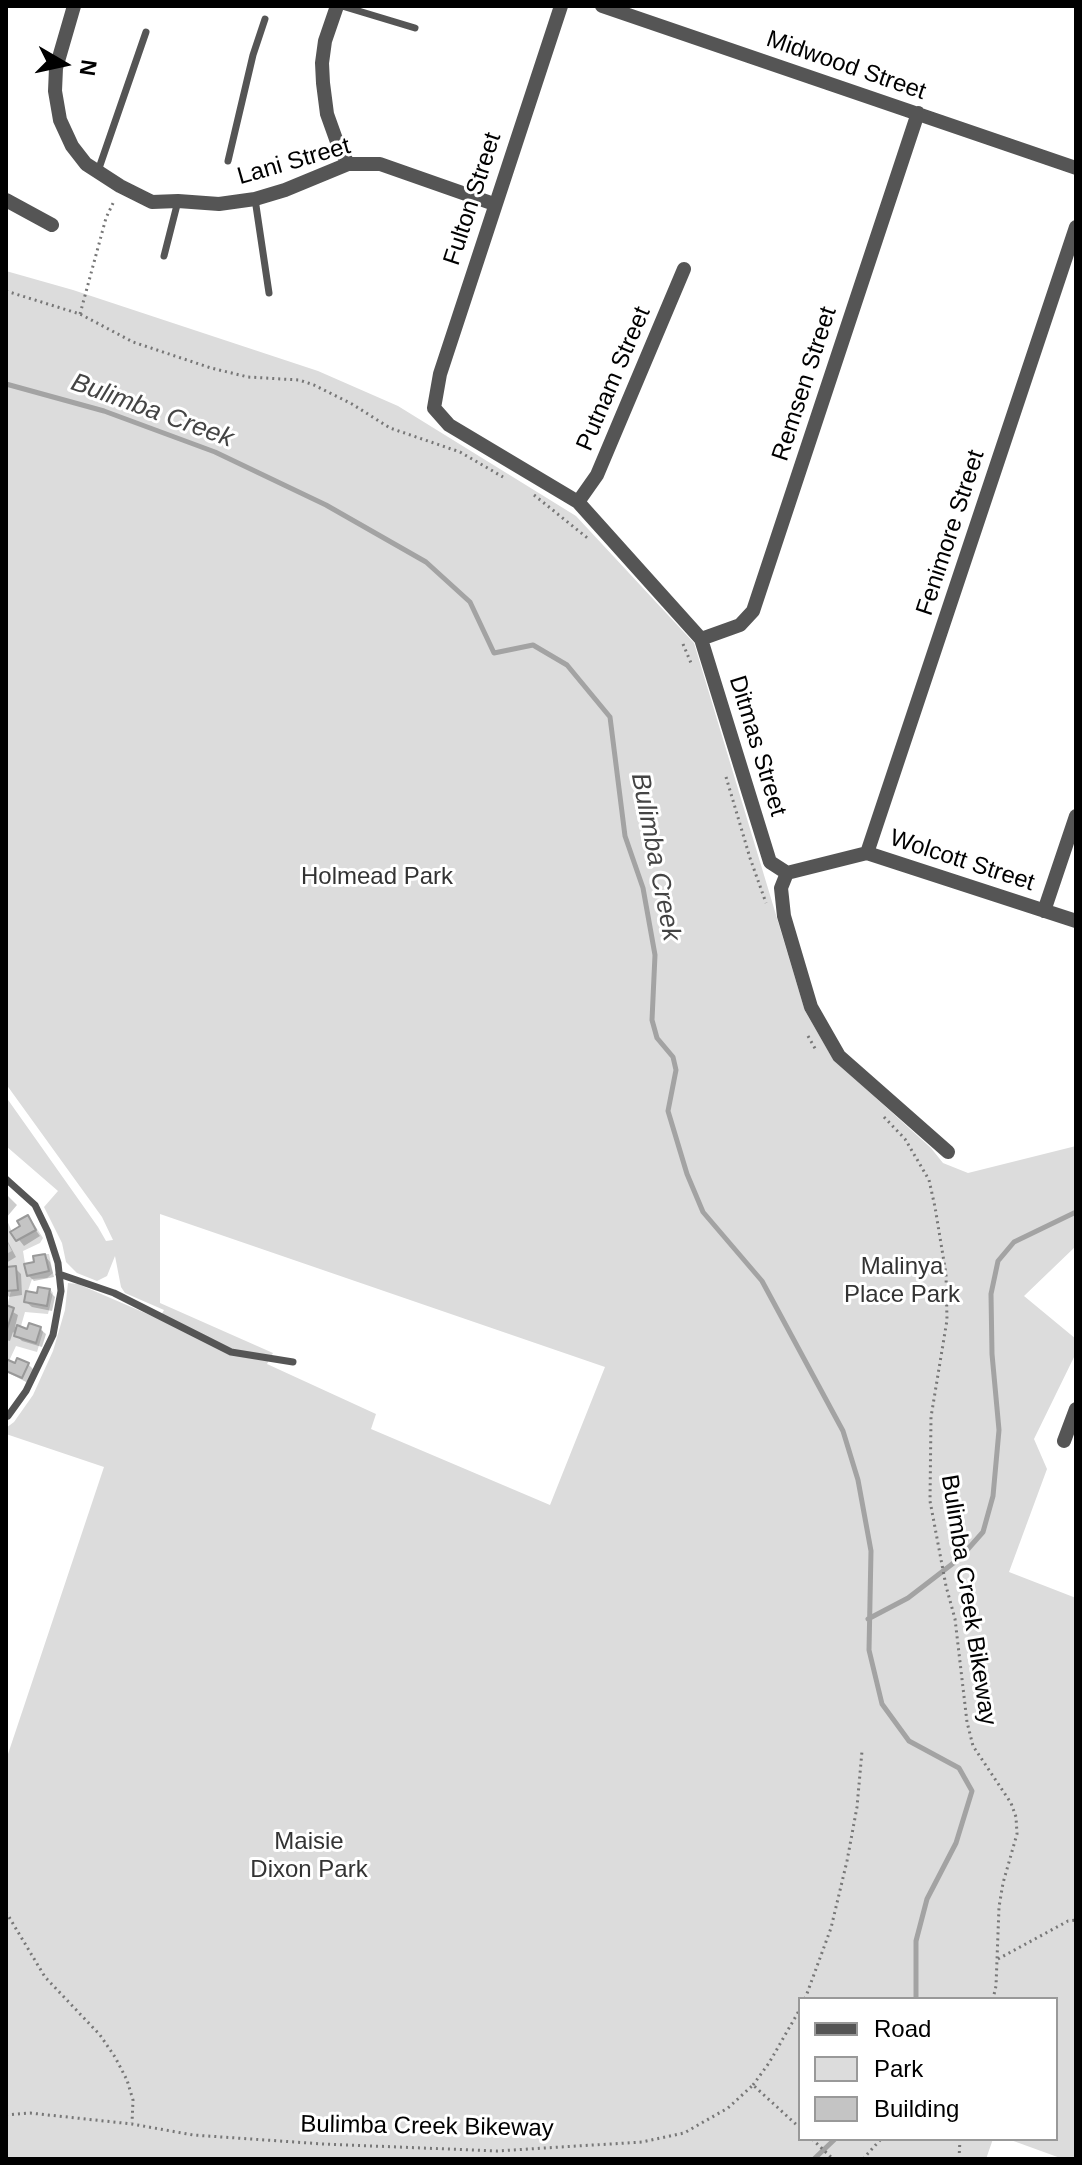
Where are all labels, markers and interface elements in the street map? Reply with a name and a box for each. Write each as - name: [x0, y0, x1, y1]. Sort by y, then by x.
- north arrow: [24, 24, 104, 104]
- street label: Midwood Street: [762, 25, 930, 107]
- text: N: [75, 58, 102, 78]
- street label: Fulton Street: [438, 129, 508, 269]
- street label: Lani Street: [234, 132, 354, 192]
- street label: Putnam Street: [571, 303, 657, 455]
- street label: Remsen Street: [767, 303, 843, 465]
- water label: Bulimba Creek: [67, 367, 237, 455]
- street label: Fenimore Street: [911, 447, 991, 619]
- street label: Ditmas Street: [722, 672, 792, 820]
- water label: Bulimba Creek: [623, 770, 687, 944]
- street label: Wolcott Street: [886, 824, 1038, 898]
- park label: Holmead Park: [301, 863, 453, 891]
- park label: Malinya Place Park: [844, 1253, 960, 1309]
- street label: Bulimba Creek Bikeway: [934, 1473, 1002, 1727]
- park label: Maisie Dixon Park: [250, 1828, 368, 1884]
- legend: [798, 1997, 1058, 2141]
- text: Road: [874, 2015, 931, 2042]
- text: Park: [874, 2055, 923, 2082]
- text: Building: [874, 2095, 959, 2122]
- street label: Bulimba Creek Bikeway: [300, 2110, 554, 2144]

